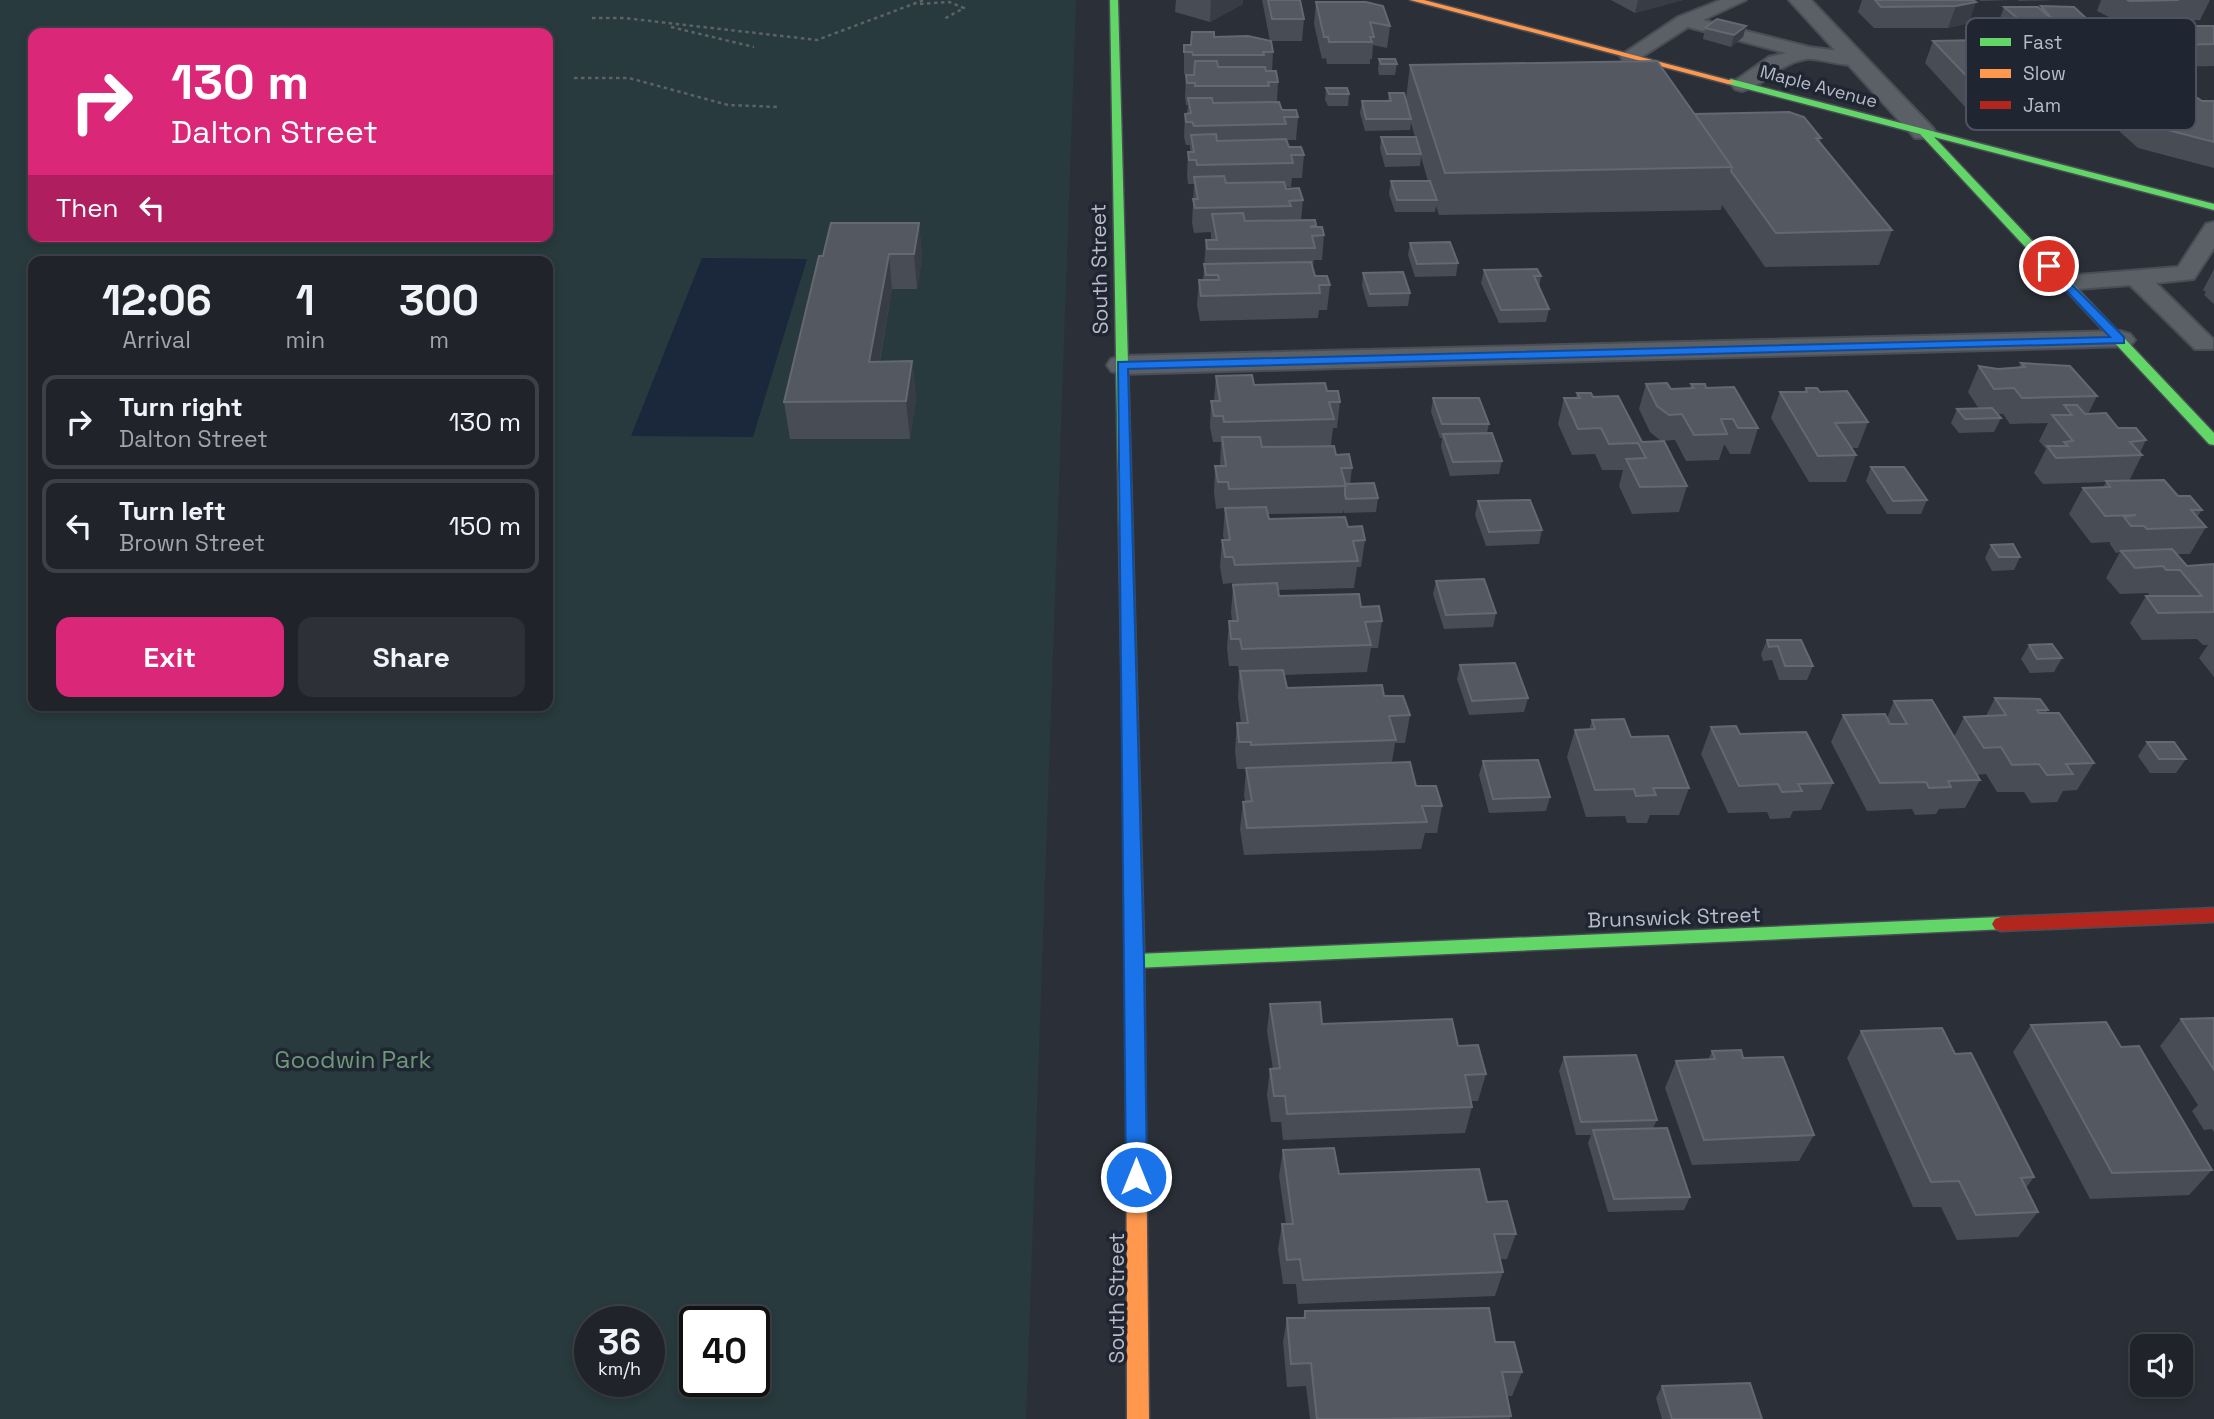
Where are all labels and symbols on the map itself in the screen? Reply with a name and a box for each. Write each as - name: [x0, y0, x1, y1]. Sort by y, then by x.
- legend: [1966, 18, 2196, 130]
- text: Fast: [2023, 30, 2063, 55]
- street label: Maple Avenue: [1758, 59, 1880, 113]
- text: Slow: [2023, 61, 2066, 86]
- text: Jam: [2023, 93, 2061, 118]
- street label: South Street: [1084, 203, 1114, 335]
- pin: [2019, 236, 2079, 296]
- street label: Brunswick Street: [1587, 900, 1761, 934]
- park label: Goodwin Park: [275, 1044, 432, 1075]
- position arrow: [1099, 1140, 1173, 1214]
- street label: South Street: [1103, 1233, 1130, 1363]
- speed limit sign: 40: [679, 1306, 770, 1397]

